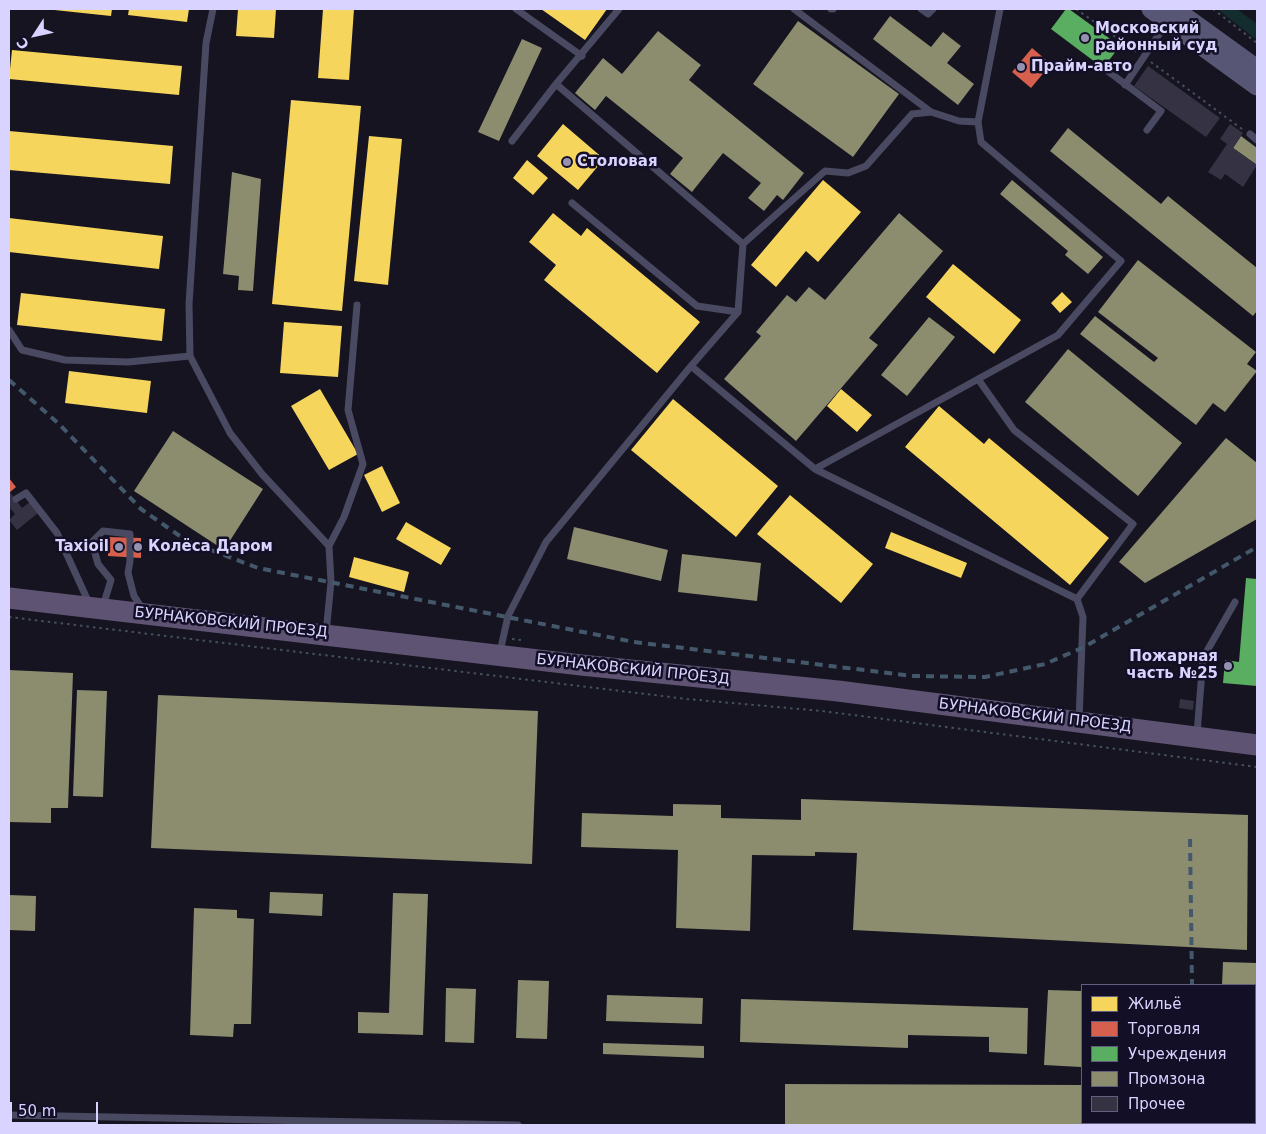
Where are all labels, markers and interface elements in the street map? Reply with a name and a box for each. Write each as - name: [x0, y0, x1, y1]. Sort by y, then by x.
- north arrow: [10, 10, 60, 60]
- place label: Московский районный суд: [1095, 20, 1217, 55]
- marker: Московский районный суд: [1079, 32, 1091, 44]
- text: С: [13, 35, 32, 52]
- place label: Прайм-авто: [1031, 58, 1132, 76]
- marker: Прайм-авто: [1015, 61, 1027, 73]
- place label: Столовая: [577, 153, 658, 171]
- marker: Столовая: [561, 156, 573, 168]
- place label: Taxioil: [55, 538, 109, 556]
- place label: Колёса Даром: [148, 538, 273, 556]
- marker: Taxioil: [113, 541, 125, 553]
- marker: Колёса Даром: [132, 541, 144, 553]
- street label: БУРНАКОВСКИЙ ПРОЕЗД: [134, 604, 328, 642]
- place label: Пожарная часть №25: [1126, 648, 1218, 683]
- street label: БУРНАКОВСКИЙ ПРОЕЗД: [536, 651, 730, 689]
- marker: Пожарная часть №25: [1222, 660, 1234, 672]
- street label: БУРНАКОВСКИЙ ПРОЕЗД: [938, 695, 1132, 737]
- legend: [1081, 984, 1256, 1124]
- text: Жильё: [1128, 995, 1182, 1013]
- text: Торговля: [1128, 1020, 1200, 1038]
- text: Учреждения: [1128, 1045, 1226, 1063]
- text: Промзона: [1128, 1070, 1205, 1088]
- scale bar: [12, 1092, 100, 1124]
- text: Прочее: [1128, 1095, 1185, 1113]
- text: 50 m: [18, 1102, 56, 1120]

